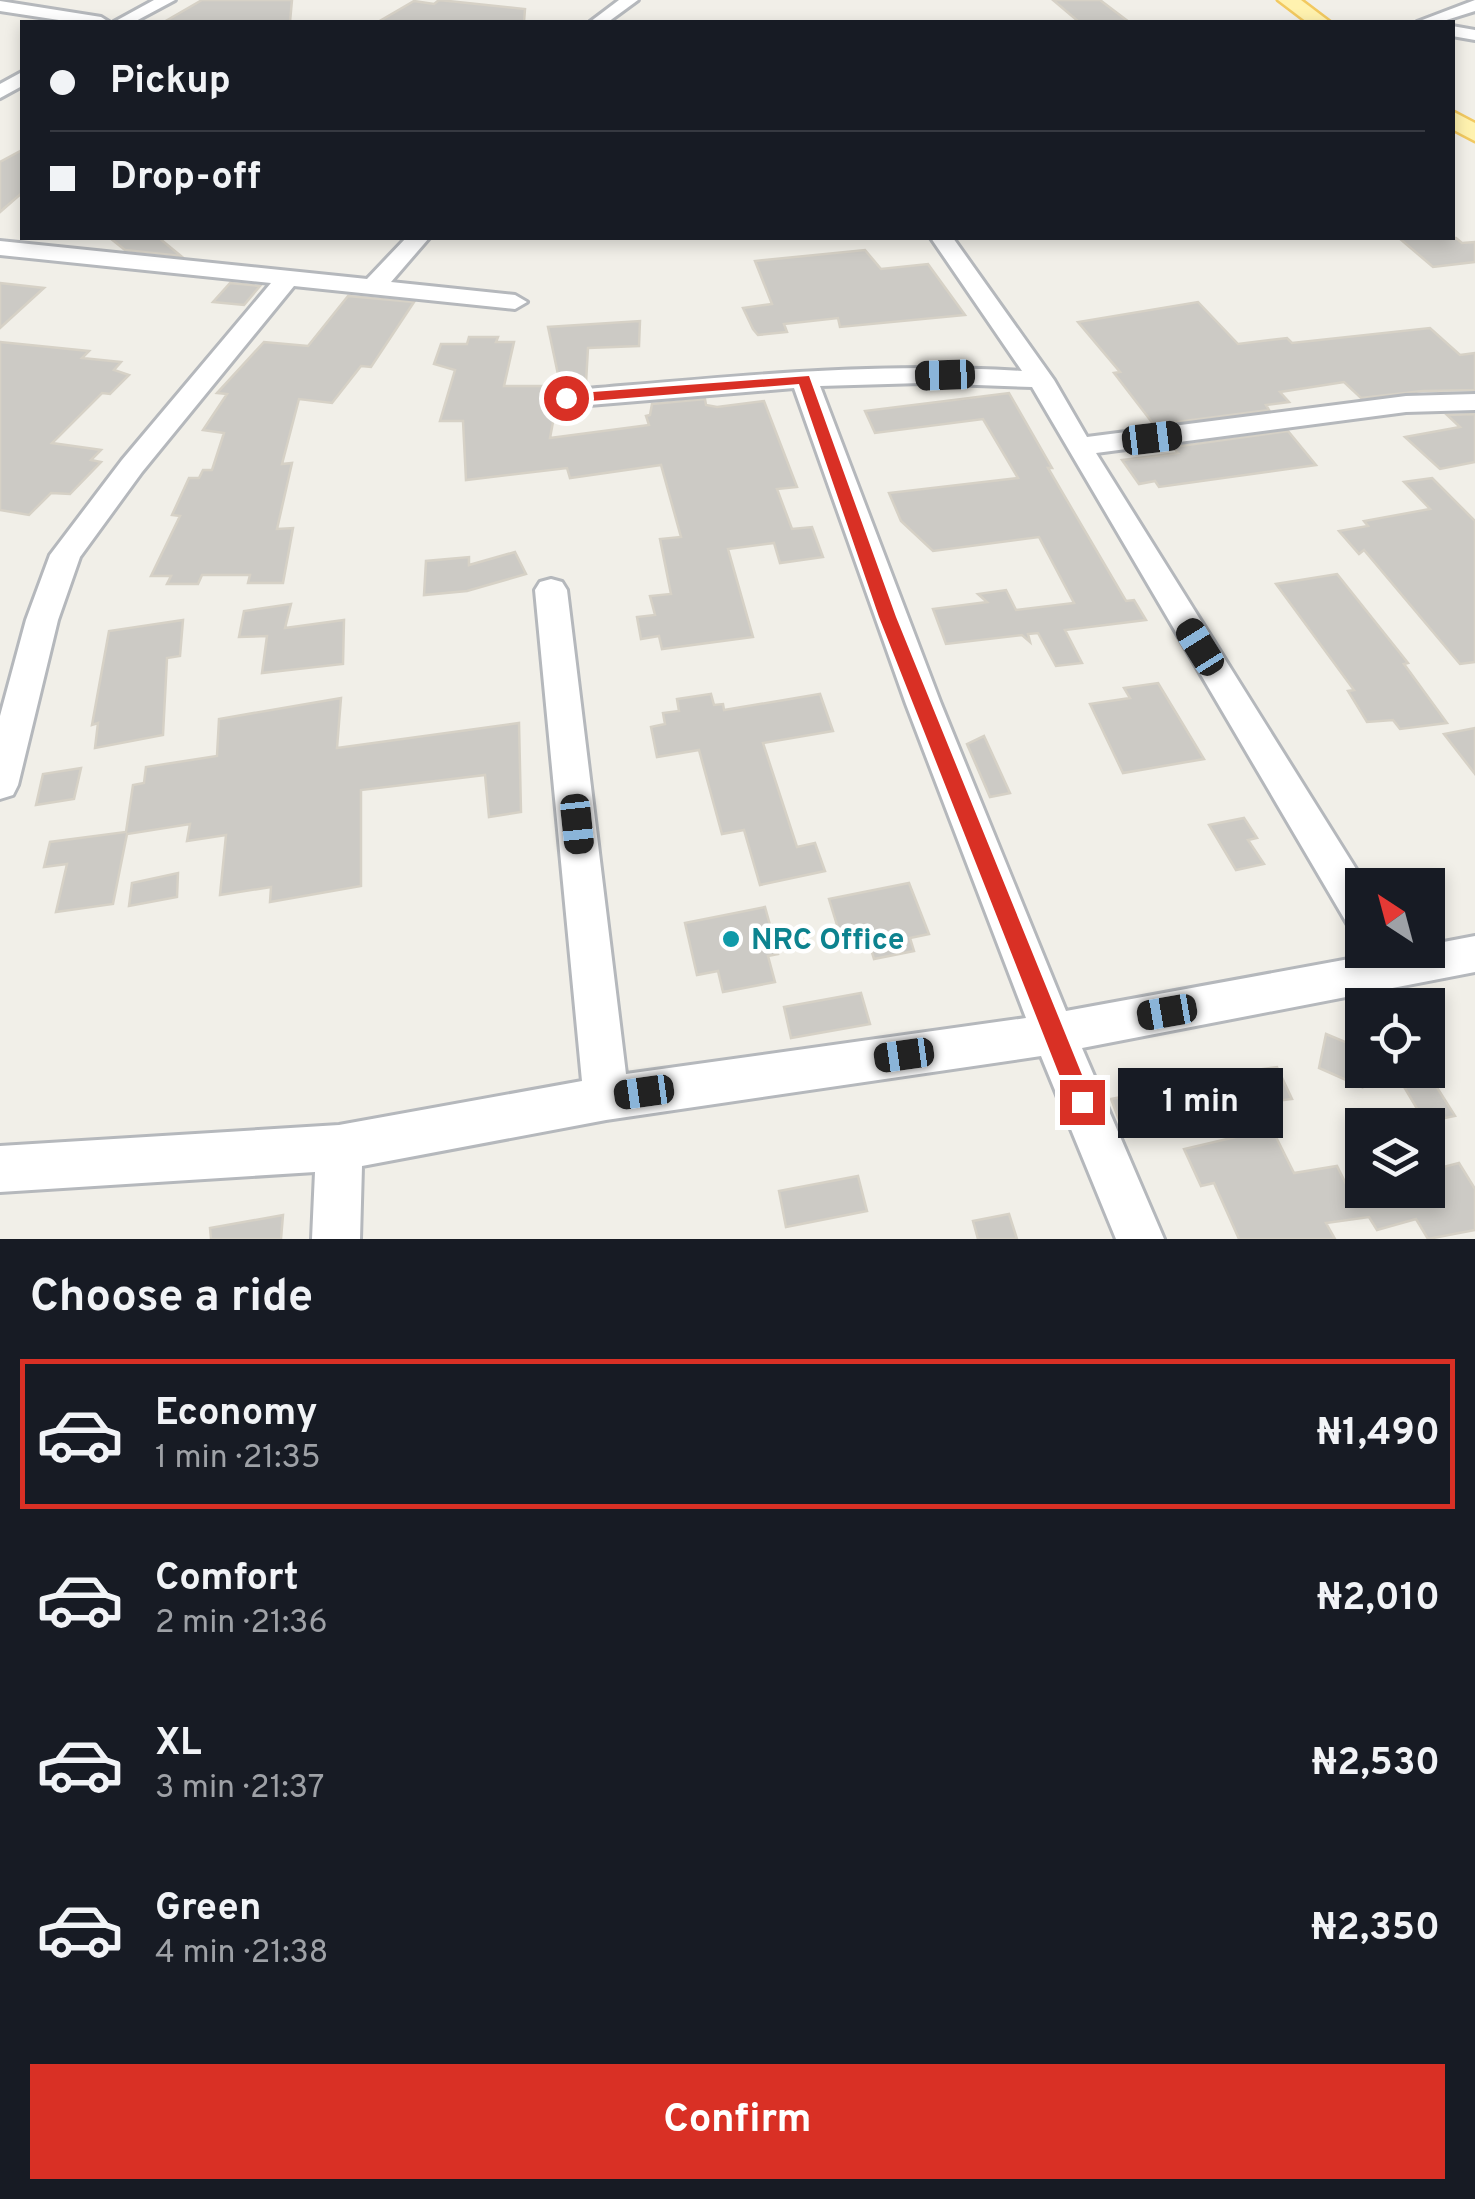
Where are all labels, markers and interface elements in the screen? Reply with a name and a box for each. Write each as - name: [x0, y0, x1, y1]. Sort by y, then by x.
- text: Pickup: [110, 58, 231, 107]
- text: Drop-off: [110, 154, 261, 203]
- car: [914, 359, 976, 391]
- route start: [544, 376, 589, 421]
- car: [1120, 419, 1184, 457]
- car: [1171, 614, 1229, 680]
- car: [559, 793, 595, 855]
- north arrow: [1345, 868, 1445, 968]
- map controls: [1345, 868, 1445, 1208]
- place label: NRC Office: [751, 923, 905, 960]
- marker: NRC Office: [720, 928, 742, 950]
- button: locate: [1345, 988, 1445, 1088]
- car: [1135, 992, 1199, 1032]
- car: [872, 1036, 936, 1074]
- callout: 1 min: [1117, 1067, 1282, 1137]
- car: [612, 1073, 676, 1111]
- route end: [1060, 1080, 1105, 1125]
- text: 1 min: [1162, 1083, 1239, 1123]
- button: layers: [1345, 1108, 1445, 1208]
- text: Choose a ride: [30, 1270, 313, 1327]
- icon: car: [35, 1389, 125, 1479]
- text: Economy: [155, 1390, 317, 1439]
- text: ₦1,490: [1317, 1410, 1440, 1459]
- text: 1 min · 21:35: [155, 1439, 321, 1479]
- icon: car: [35, 1554, 125, 1644]
- text: Comfort: [155, 1555, 299, 1604]
- text: ₦2,010: [1317, 1575, 1440, 1624]
- text: 2 min · 21:36: [155, 1604, 327, 1644]
- icon: car: [35, 1719, 125, 1809]
- text: XL: [155, 1720, 202, 1769]
- text: ₦2,530: [1311, 1740, 1440, 1789]
- text: 3 min · 21:37: [155, 1769, 324, 1809]
- icon: car: [35, 1884, 125, 1974]
- text: Green: [155, 1885, 261, 1934]
- text: ₦2,350: [1311, 1905, 1440, 1954]
- text: 4 min · 21:38: [155, 1934, 328, 1974]
- button: Confirm: [30, 2064, 1445, 2179]

